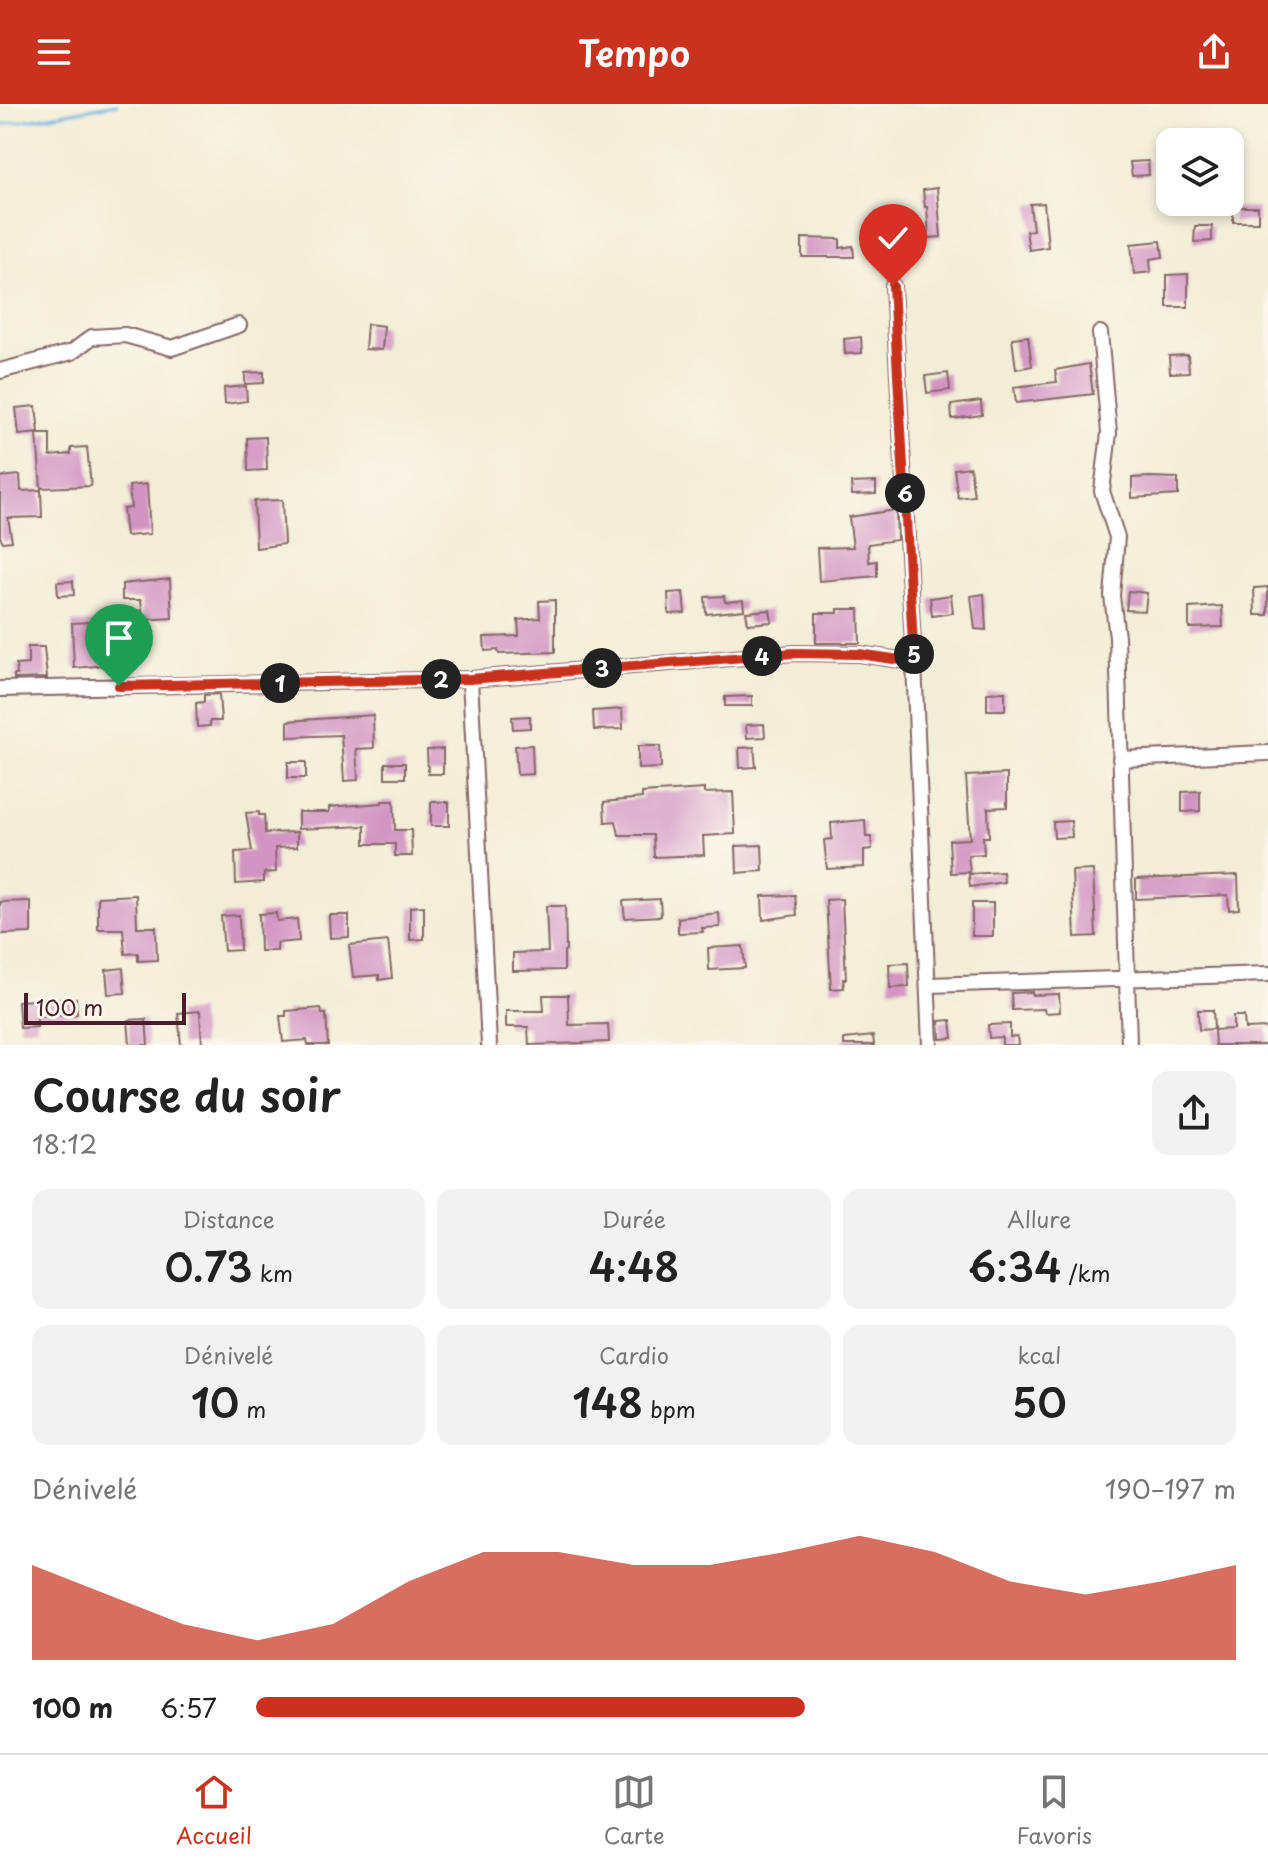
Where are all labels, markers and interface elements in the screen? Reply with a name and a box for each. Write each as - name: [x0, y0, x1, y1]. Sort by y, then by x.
- text: Tempo: [578, 25, 690, 79]
- icon: menu: [32, 30, 76, 74]
- icon: share: [1192, 30, 1236, 74]
- map controls: [1156, 128, 1244, 216]
- button: layers: [1156, 128, 1244, 216]
- pin: [859, 204, 927, 286]
- icon: check: [871, 216, 915, 260]
- pin: 6: [885, 473, 925, 513]
- text: 6: [897, 476, 913, 509]
- pin: [85, 604, 153, 686]
- icon: arrive: [97, 616, 141, 660]
- pin: 5: [894, 634, 934, 674]
- pin: 4: [742, 636, 782, 676]
- text: 5: [907, 637, 921, 670]
- text: 4: [755, 639, 769, 672]
- pin: 3: [582, 648, 622, 688]
- text: 3: [595, 651, 609, 684]
- pin: 2: [421, 659, 461, 699]
- text: 2: [433, 662, 449, 695]
- pin: 1: [260, 663, 300, 703]
- text: 1: [275, 666, 285, 699]
- scale bar: [24, 989, 186, 1025]
- text: 100 m: [36, 990, 103, 1023]
- text: Course du soir: [32, 1061, 341, 1127]
- button: share: [1152, 1071, 1236, 1155]
- text: 18:12: [32, 1124, 97, 1163]
- text: Distance: [183, 1202, 275, 1235]
- text: Durée: [602, 1202, 666, 1235]
- text: Allure: [1007, 1202, 1071, 1235]
- text: 0.73: [164, 1235, 253, 1296]
- text: 4:48: [589, 1235, 679, 1296]
- text: 6:34: [968, 1235, 1061, 1296]
- text: km: [253, 1256, 293, 1289]
- text: /km: [1061, 1256, 1111, 1289]
- text: Dénivelé: [184, 1338, 273, 1371]
- text: Cardio: [599, 1338, 669, 1371]
- text: kcal: [1017, 1338, 1061, 1371]
- text: 10: [191, 1371, 239, 1432]
- text: 148: [572, 1371, 643, 1432]
- text: 50: [1012, 1371, 1067, 1432]
- text: m: [239, 1392, 266, 1425]
- text: bpm: [643, 1392, 696, 1425]
- text: Dénivelé: [32, 1469, 137, 1508]
- text: 190–197 m: [1105, 1469, 1236, 1508]
- text: 100 m: [32, 1688, 113, 1727]
- text: 6:57: [160, 1688, 217, 1727]
- tab: Accueil: [176, 1770, 252, 1851]
- tab: Carte: [604, 1770, 665, 1851]
- tab: Favoris: [1016, 1770, 1092, 1851]

